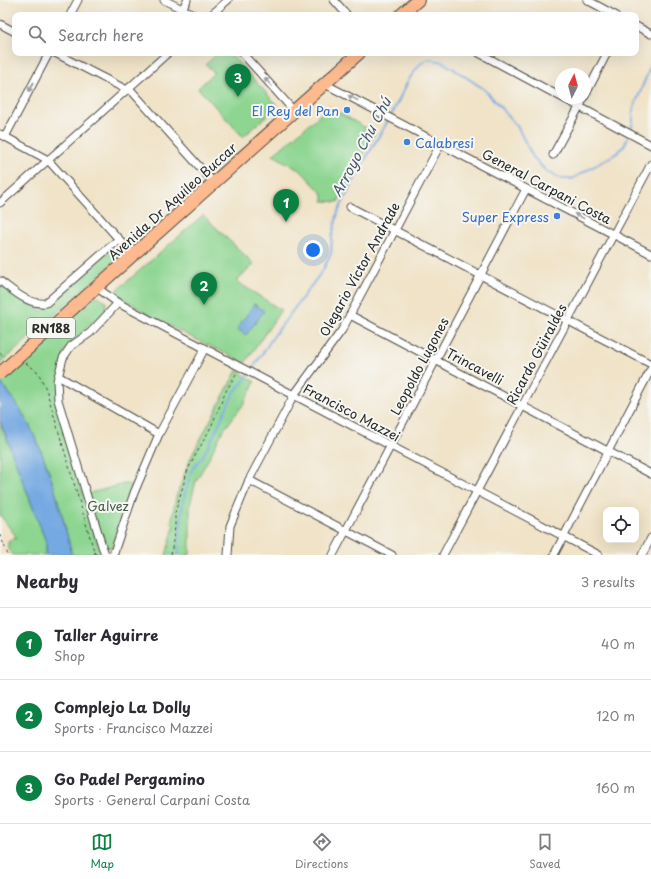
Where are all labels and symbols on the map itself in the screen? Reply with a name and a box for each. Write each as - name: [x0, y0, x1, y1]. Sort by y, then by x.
- pin: 3: [225, 64, 251, 97]
- north arrow: [555, 68, 591, 104]
- one-way arrow: [264, 78, 273, 87]
- one-way arrow: [28, 82, 34, 93]
- water label: Arroyo Chu Chú: [326, 93, 396, 200]
- one-way arrow: [347, 95, 359, 102]
- place label: El Rey del Pan: [252, 101, 339, 120]
- marker: El Rey del Pan: [342, 105, 352, 115]
- place label: Calabresi: [415, 133, 474, 152]
- marker: Calabresi: [402, 137, 412, 147]
- street label: Avenida Dr Aquileo Buccar: [103, 138, 241, 264]
- street label: General Carpani Costa: [479, 144, 616, 229]
- pin: 1: [273, 189, 299, 222]
- street label: Olegario Víctor Andrade: [314, 198, 404, 340]
- place label: Super Express: [462, 207, 549, 226]
- marker: Super Express: [552, 211, 562, 221]
- one-way arrow: [573, 213, 585, 220]
- your location: [303, 240, 323, 260]
- pin: 2: [191, 272, 217, 305]
- street label: Ricardo Güiraldes: [501, 300, 571, 408]
- street label: Leopoldo Lugones: [385, 314, 453, 418]
- road number: RN188: [27, 318, 75, 338]
- street label: Trincavelli: [443, 343, 507, 389]
- street label: Francisco Mazzei: [300, 378, 404, 446]
- park label: Galvez: [87, 496, 129, 515]

